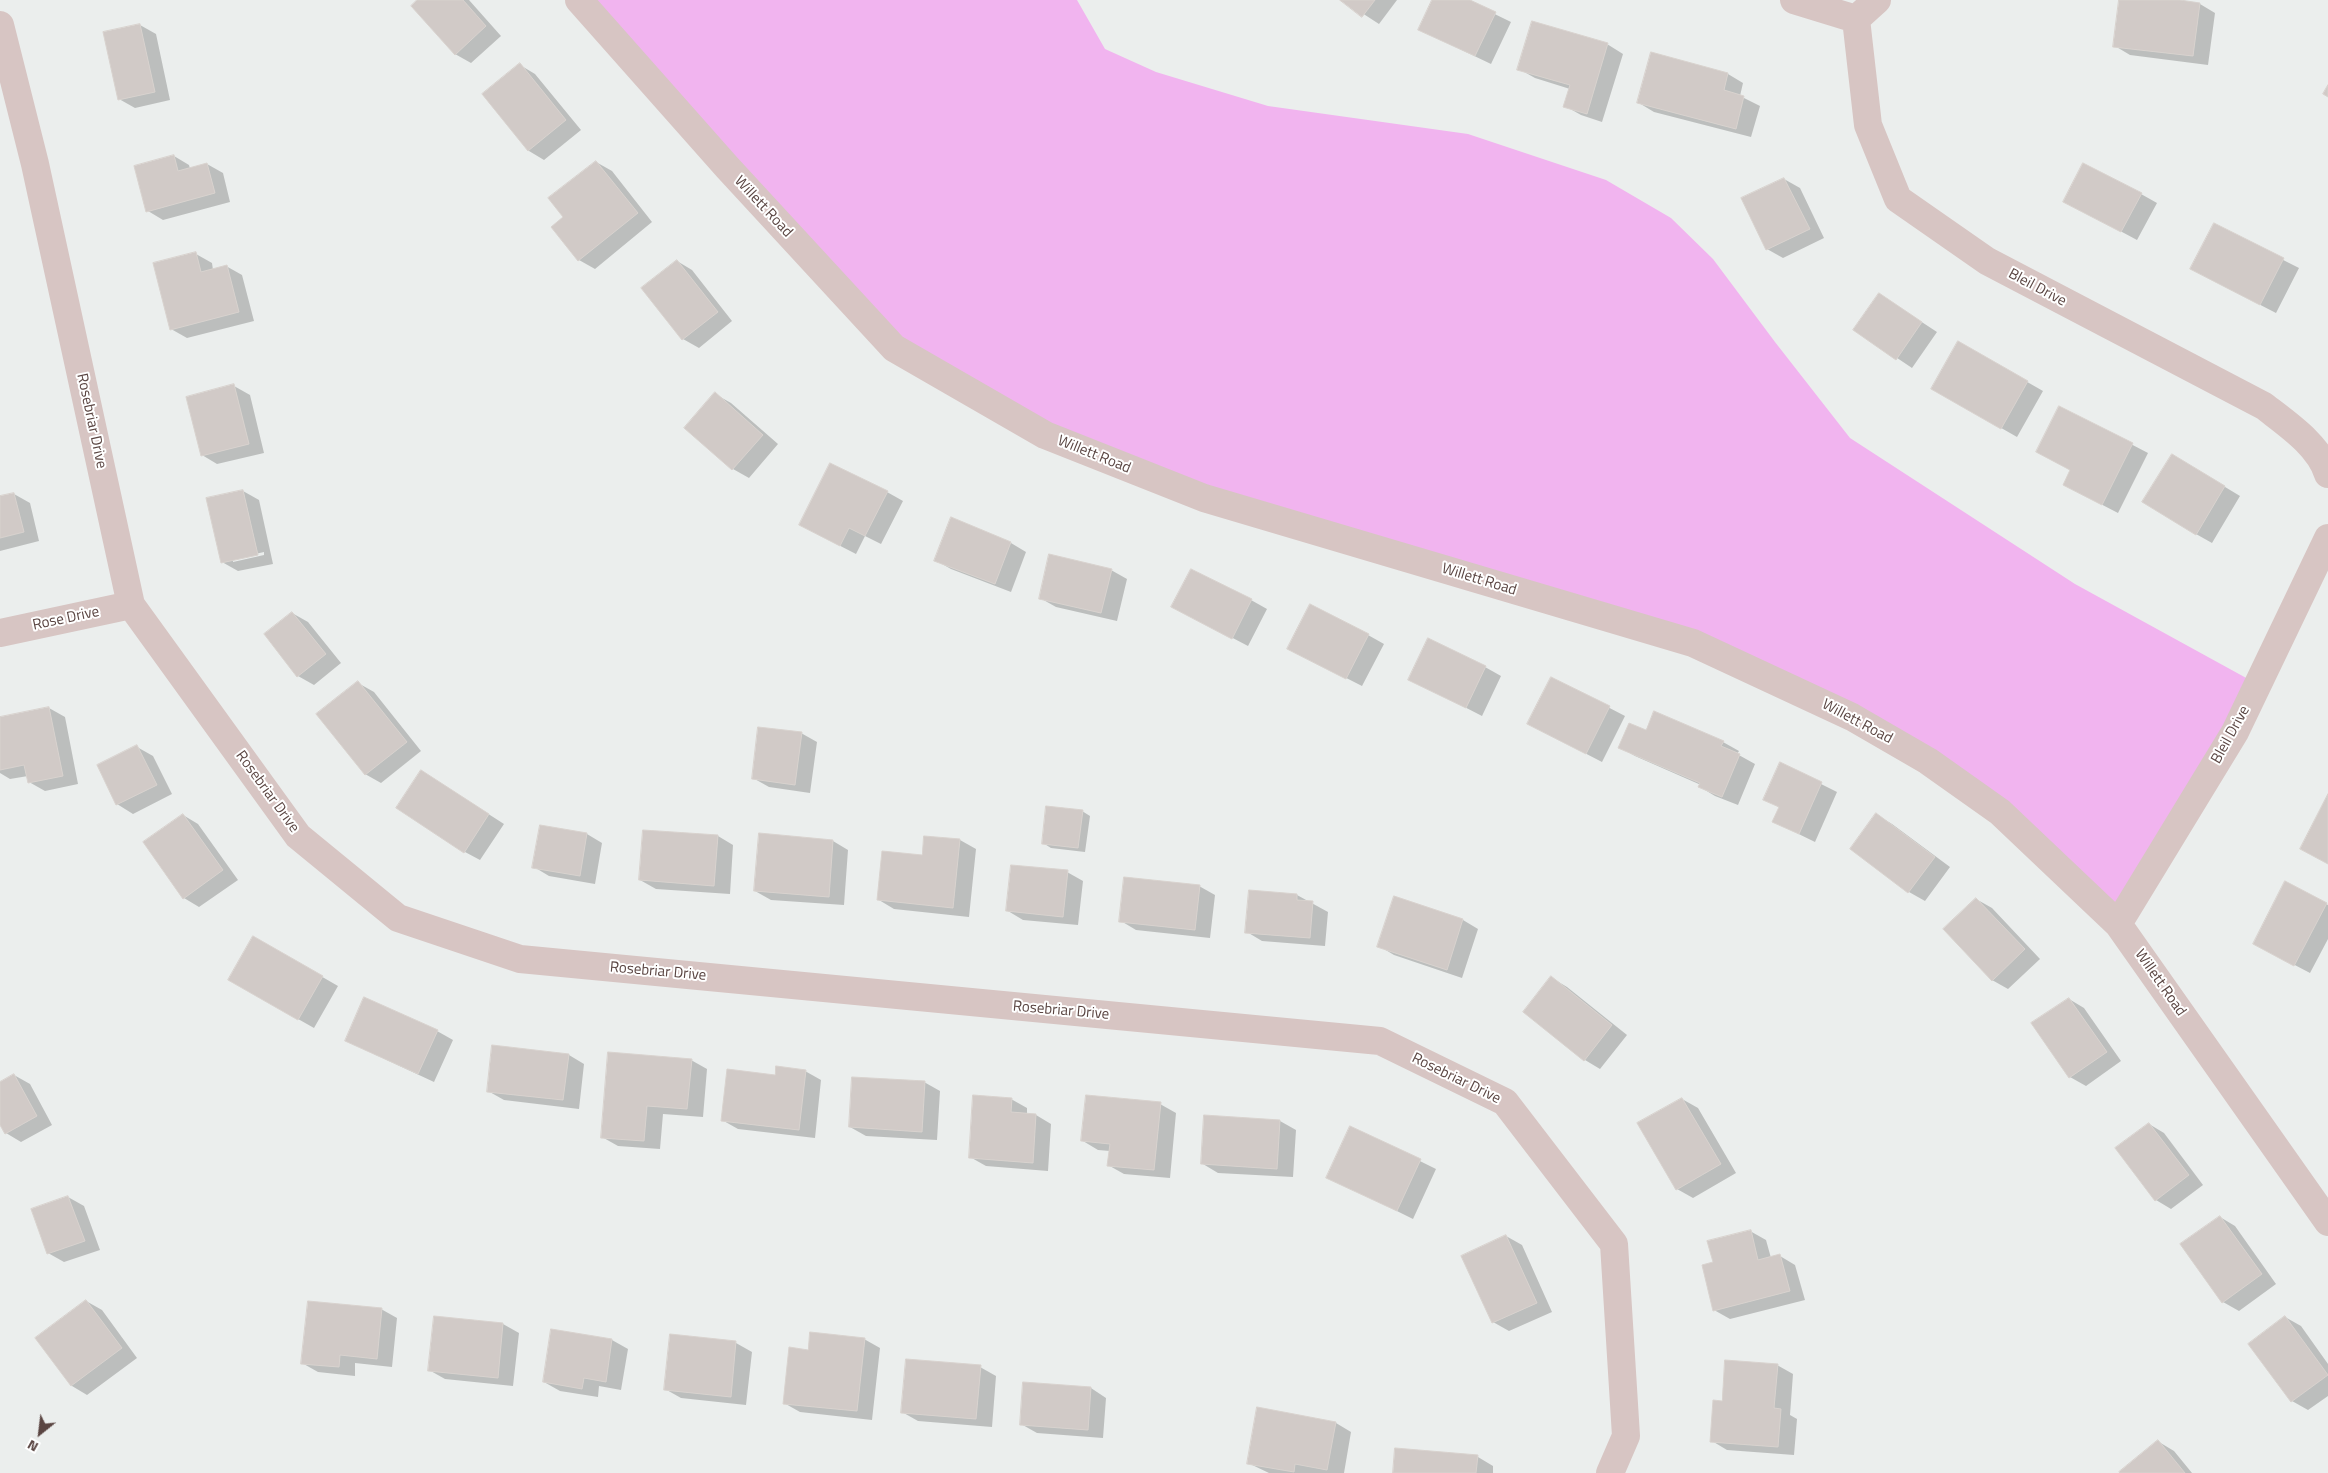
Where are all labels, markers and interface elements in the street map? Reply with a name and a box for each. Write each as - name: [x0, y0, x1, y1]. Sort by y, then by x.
- street label: Willett Road: [730, 173, 796, 241]
- street label: Bleil Drive: [2005, 265, 2069, 311]
- street label: Rosebriar Drive: [72, 372, 110, 470]
- street label: Willett Road: [1055, 432, 1133, 478]
- street label: Willett Road: [1439, 560, 1519, 600]
- street label: Rose Drive: [31, 603, 101, 635]
- street label: Willett Road: [1819, 696, 1895, 748]
- street label: Bleil Drive: [2208, 703, 2254, 767]
- street label: Rosebriar Drive: [231, 748, 303, 836]
- street label: Willett Road: [2130, 946, 2190, 1020]
- street label: Rosebriar Drive: [609, 959, 707, 985]
- street label: Rosebriar Drive: [1012, 998, 1110, 1024]
- street label: Rosebriar Drive: [1409, 1050, 1503, 1108]
- north arrow: [15, 1408, 65, 1458]
- text: N: [23, 1435, 42, 1458]

